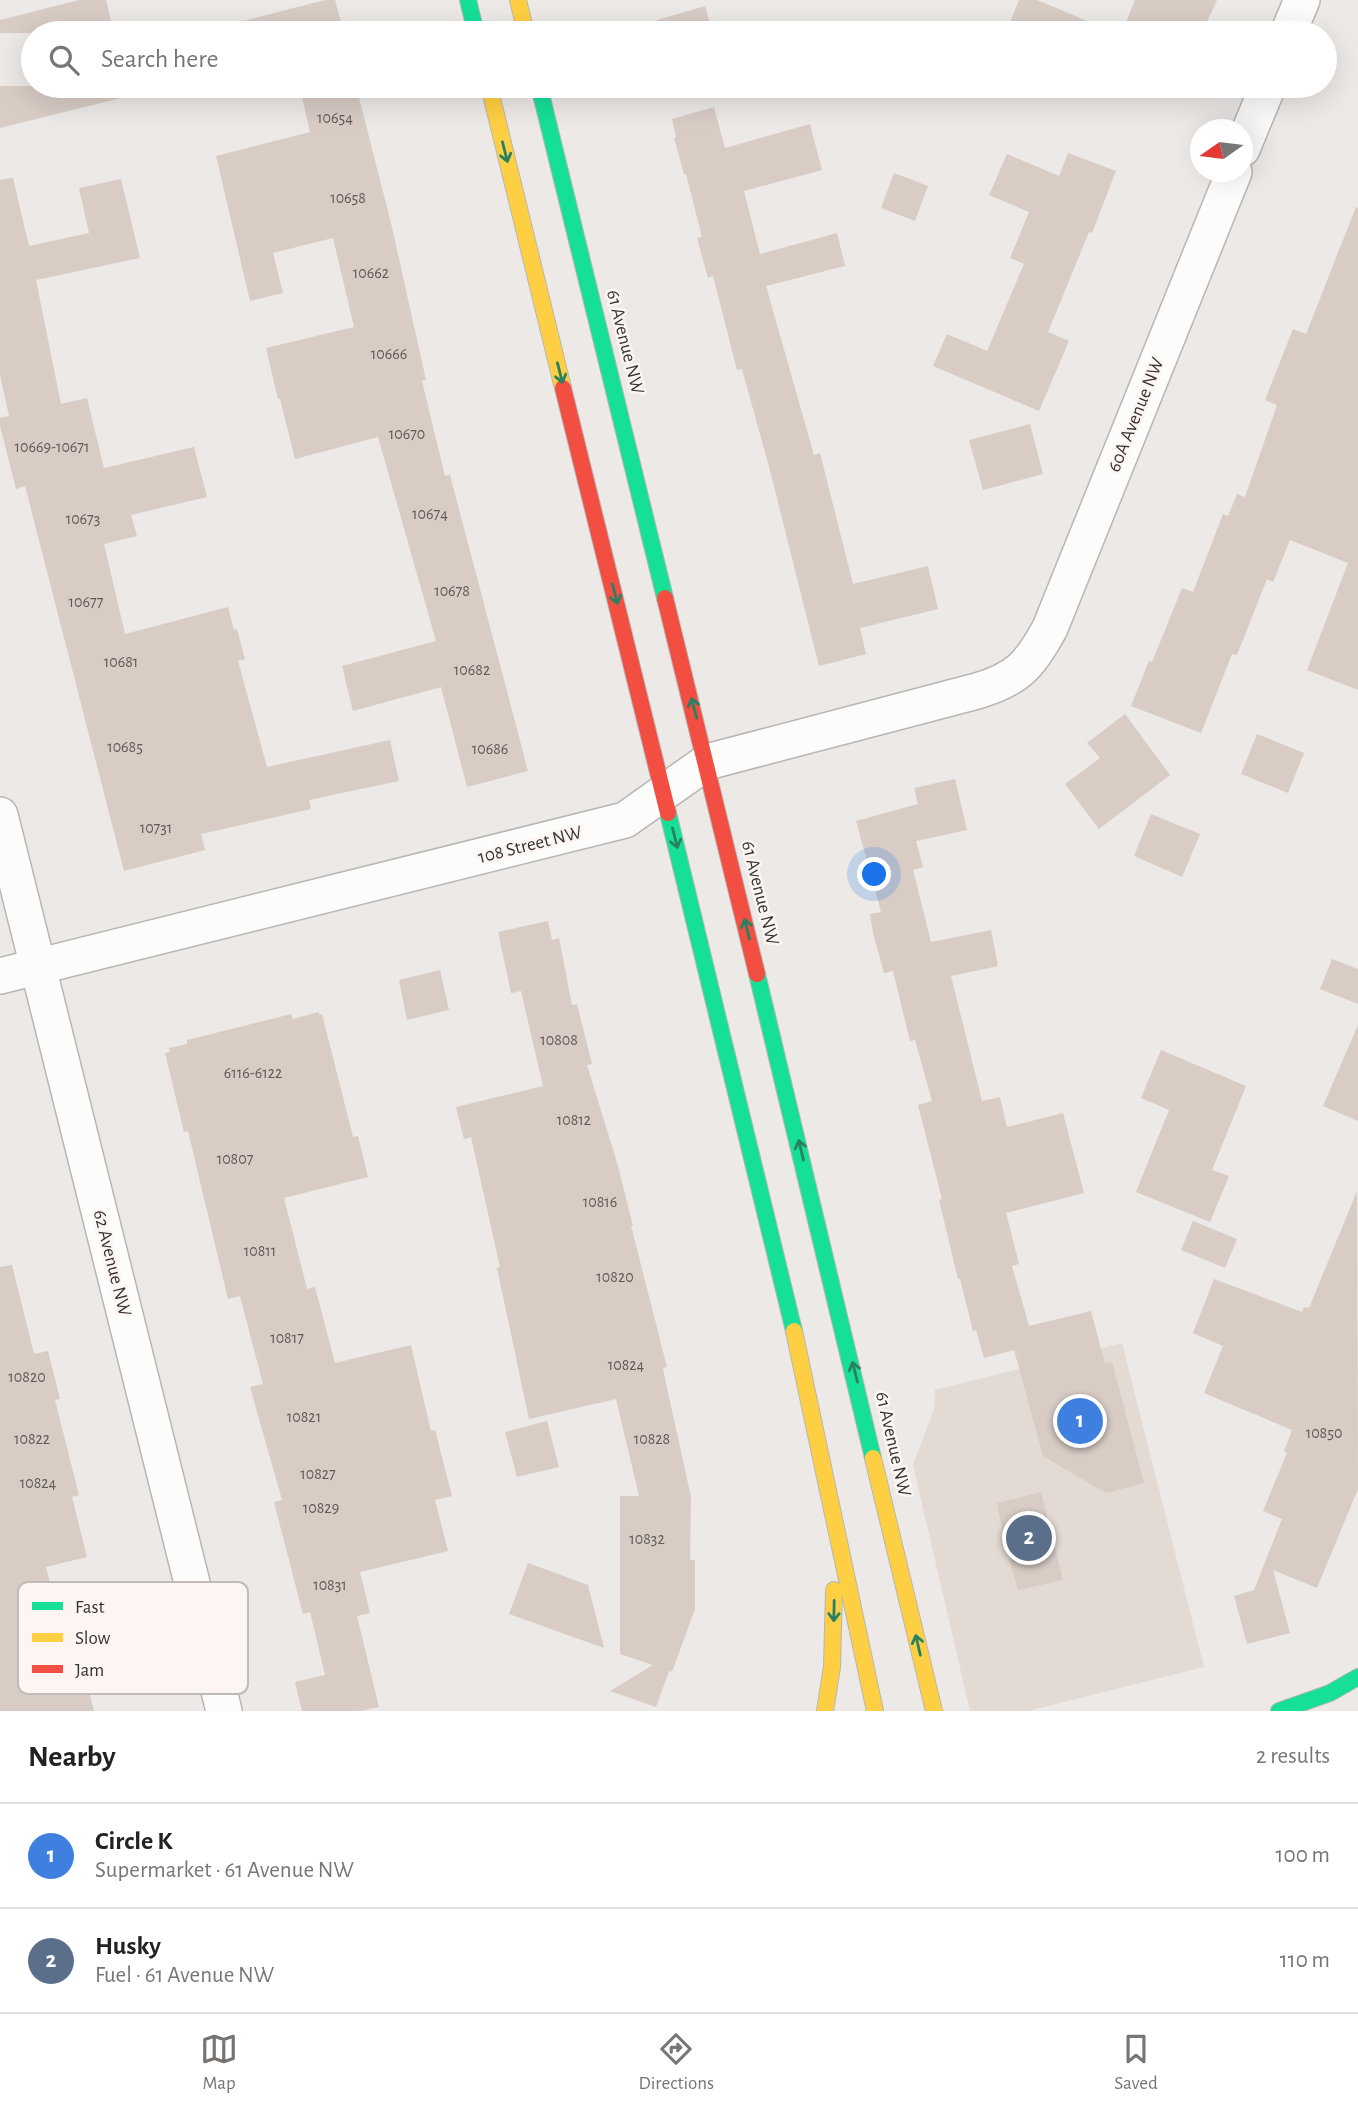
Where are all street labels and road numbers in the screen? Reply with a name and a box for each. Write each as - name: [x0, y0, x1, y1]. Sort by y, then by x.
- street label: 61 Avenue NW: [603, 288, 647, 396]
- street label: 60A Avenue NW: [1104, 355, 1168, 475]
- street label: 108 Street NW: [476, 823, 584, 867]
- street label: 61 Avenue NW: [738, 839, 782, 947]
- street label: 62 Avenue NW: [90, 1208, 134, 1318]
- street label: 61 Avenue NW: [872, 1390, 914, 1498]

